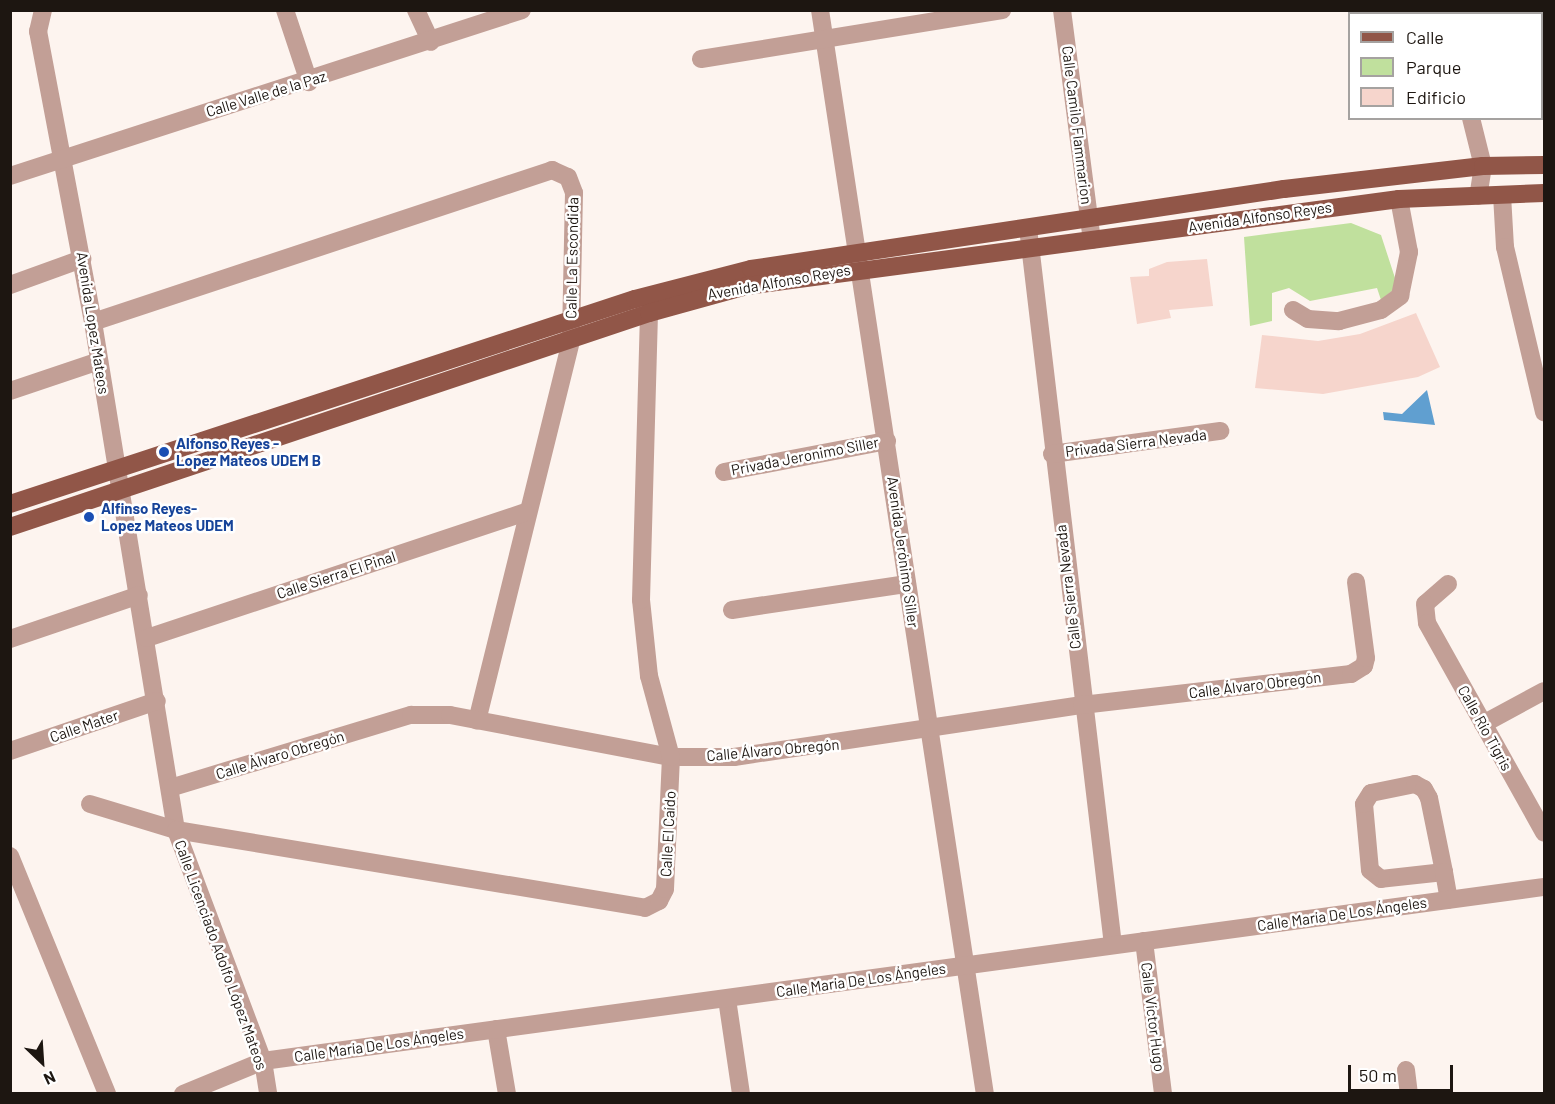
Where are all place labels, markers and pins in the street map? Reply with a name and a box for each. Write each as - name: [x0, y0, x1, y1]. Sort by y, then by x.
- place label: Alfonso Reyes - Lopez Mateos UDEM B: [176, 434, 321, 469]
- marker: Alfonso Reyes - Lopez Mateos UDEM B: [157, 445, 171, 459]
- place label: Alfinso Reyes- Lopez Mateos UDEM: [101, 499, 234, 534]
- marker: Alfinso Reyes- Lopez Mateos UDEM: [82, 510, 96, 524]

